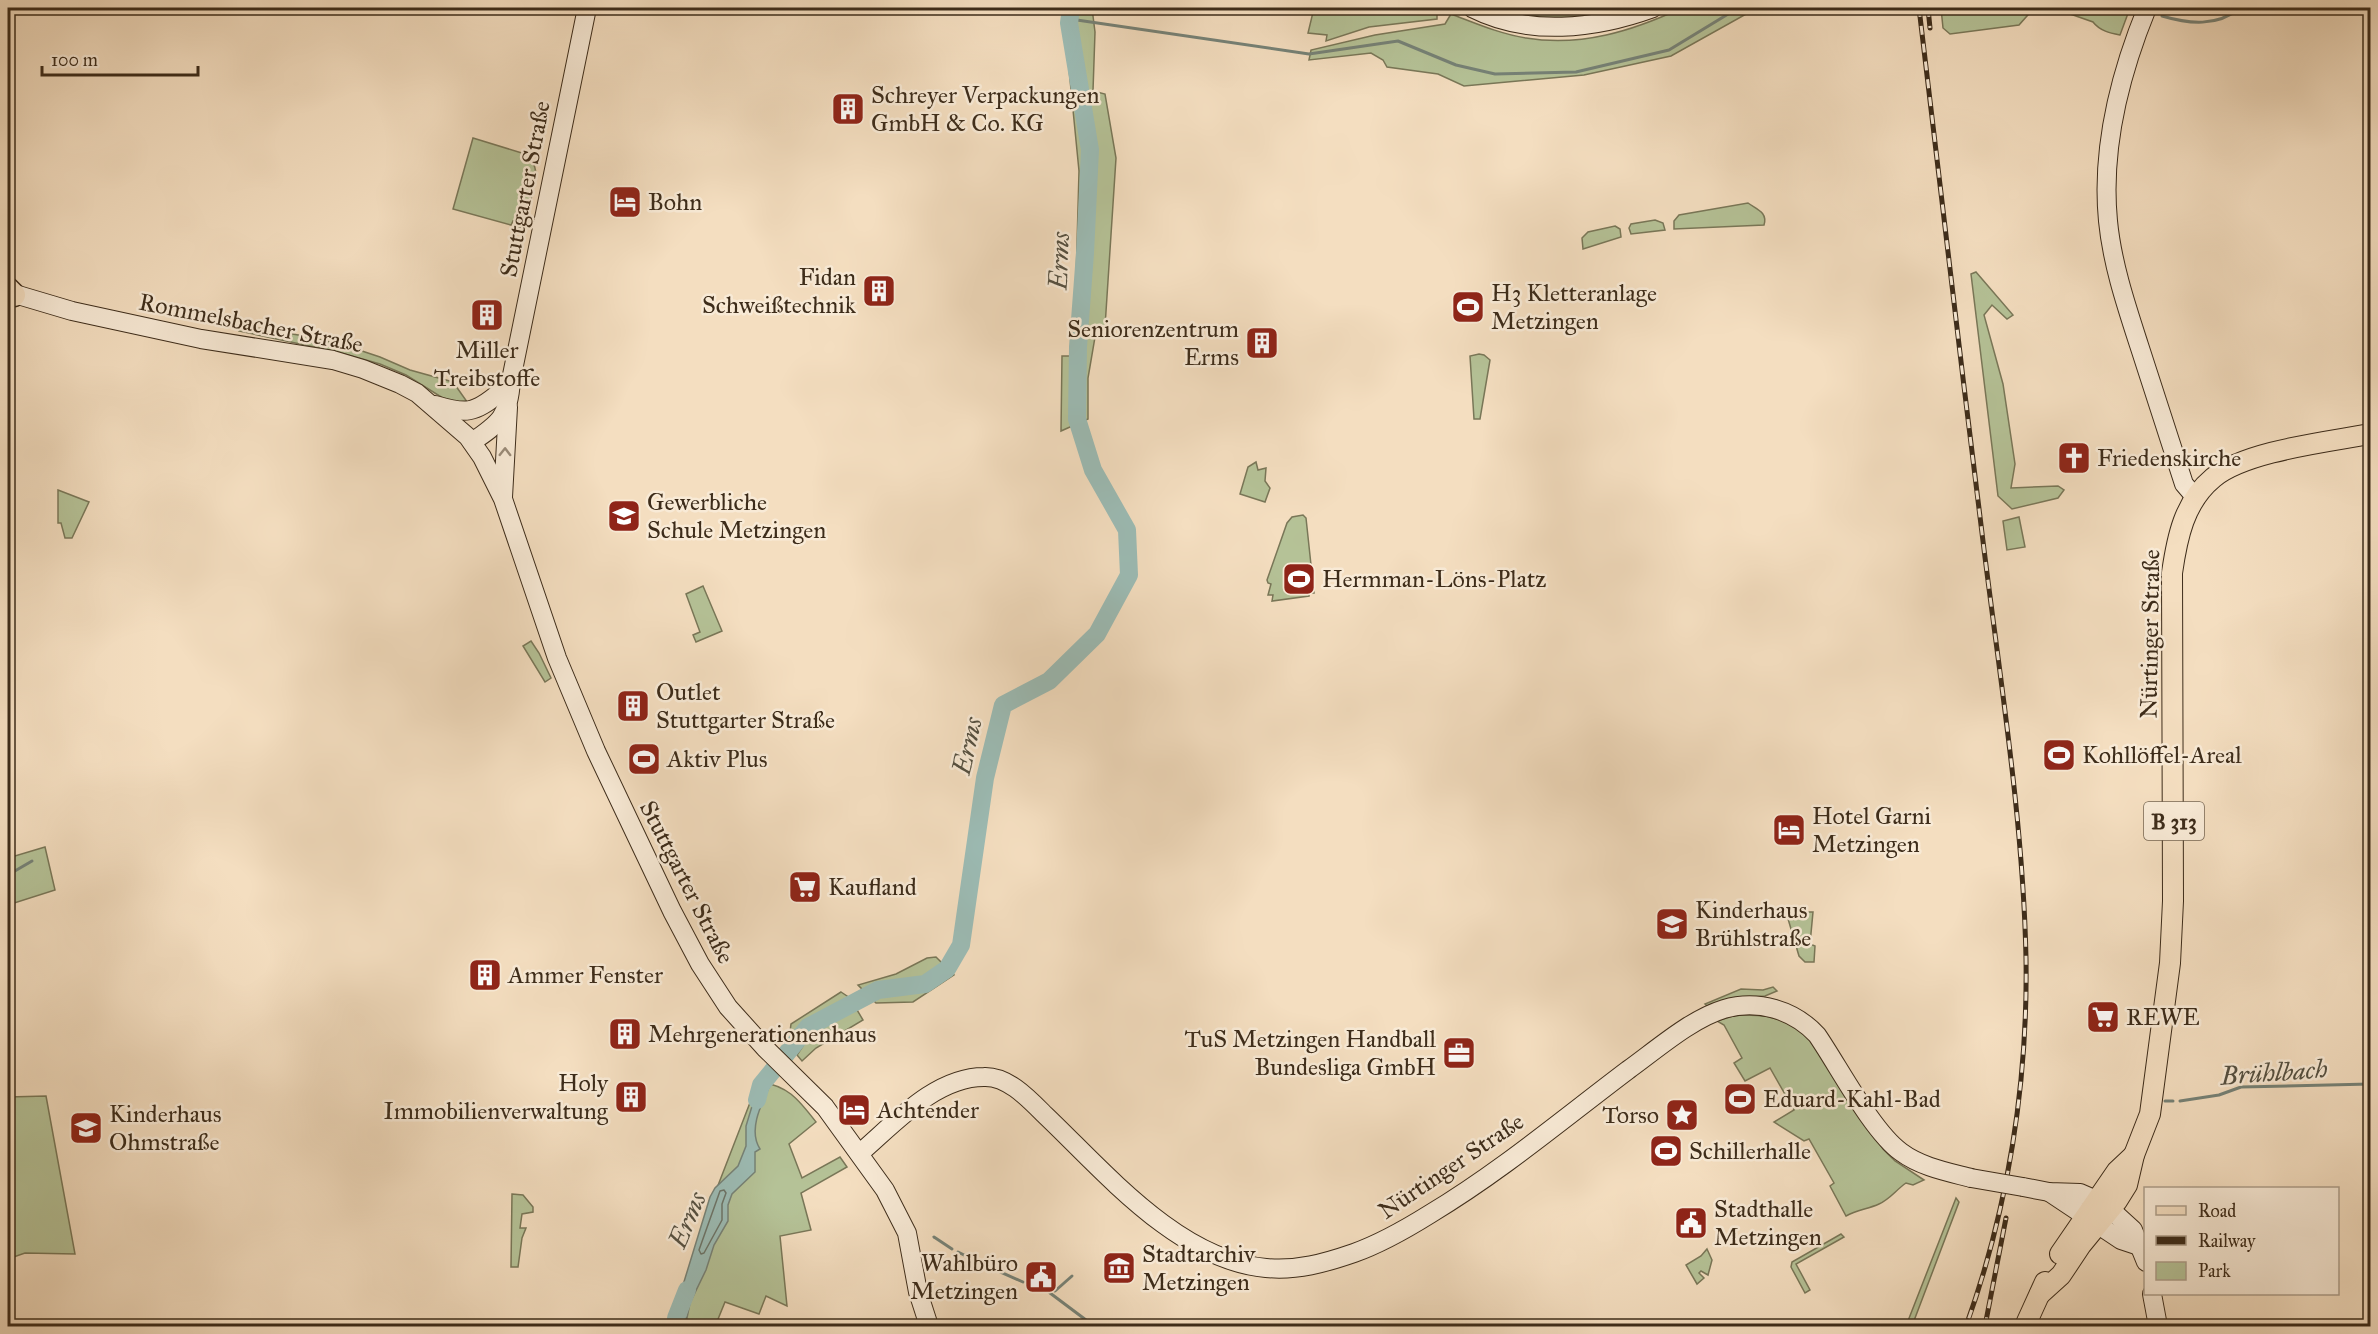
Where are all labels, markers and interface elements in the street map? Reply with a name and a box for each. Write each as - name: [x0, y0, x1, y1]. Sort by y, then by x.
- scale bar: [42, 39, 198, 77]
- text: 100 m: [51, 49, 98, 71]
- place label: Schreyer Verpackungen GmbH & Co. KG: [871, 80, 1099, 138]
- building icon: Schreyer Verpackungen GmbH & Co. KG: [830, 91, 866, 127]
- street label: Stuttgarter Straße: [493, 98, 557, 280]
- hotel icon: Bohn: [607, 184, 643, 220]
- place label: Bohn: [648, 187, 702, 217]
- water label: Erms: [1041, 231, 1077, 292]
- place label: Fidan Schweißtechnik: [702, 262, 857, 320]
- building icon: Fidan Schweißtechnik: [861, 273, 897, 309]
- place label: H3 Kletteranlage Metzingen: [1491, 278, 1657, 336]
- street label: Rommelsbacher Straße: [136, 287, 366, 359]
- sports icon: H3 Kletteranlage Metzingen: [1450, 289, 1486, 325]
- building icon: Miller Treibstoffe: [469, 297, 505, 333]
- place label: Seniorenzentrum Erms: [1067, 314, 1239, 372]
- building icon: Seniorenzentrum Erms: [1244, 325, 1280, 361]
- place label: Miller Treibstoffe: [434, 335, 540, 393]
- church icon: Friedenskirche: [2056, 440, 2092, 476]
- place label: Friedenskirche: [2097, 443, 2241, 473]
- one-way arrow: [499, 448, 512, 457]
- place label: Gewerbliche Schule Metzingen: [647, 487, 826, 545]
- school or university icon: Gewerbliche Schule Metzingen: [606, 498, 642, 534]
- street label: Nürtinger Straße: [2134, 549, 2166, 719]
- sports icon: Hermman-Löns-Platz: [1281, 561, 1317, 597]
- place label: Hermman-Löns-Platz: [1322, 564, 1546, 594]
- place label: Outlet Stuttgarter Straße: [656, 677, 835, 735]
- building icon: Outlet Stuttgarter Straße: [615, 688, 651, 724]
- water label: Erms: [945, 714, 989, 779]
- sports icon: Kohllöffel-Areal: [2041, 737, 2077, 773]
- place label: Kohllöffel-Areal: [2082, 740, 2242, 770]
- sports icon: Aktiv Plus: [626, 741, 662, 777]
- place label: Aktiv Plus: [666, 744, 767, 774]
- street label: Stuttgarter Straße: [633, 795, 741, 969]
- place label: Hotel Garni Metzingen: [1812, 801, 1932, 859]
- road number: B 313: [2144, 802, 2204, 840]
- hotel icon: Hotel Garni Metzingen: [1771, 812, 1807, 848]
- supermarket icon: Kaufland: [787, 869, 823, 905]
- place label: Kaufland: [828, 872, 917, 902]
- place label: Kinderhaus Brühlstraße: [1695, 895, 1811, 953]
- school or university icon: Kinderhaus Brühlstraße: [1654, 906, 1690, 942]
- building icon: Ammer Fenster: [467, 957, 503, 993]
- place label: Ammer Fenster: [507, 960, 663, 990]
- supermarket icon: REWE: [2085, 999, 2121, 1035]
- place label: REWE: [2126, 1002, 2200, 1032]
- building icon: Mehrgenerationenhaus: [607, 1016, 643, 1052]
- place label: Mehrgenerationenhaus: [648, 1019, 876, 1049]
- place label: TuS Metzingen Handball Bundesliga GmbH: [1184, 1024, 1437, 1082]
- office icon: TuS Metzingen Handball Bundesliga GmbH: [1441, 1035, 1477, 1071]
- water label: Brühlbach: [2218, 1052, 2329, 1092]
- place label: Holy Immobilienverwaltung: [383, 1068, 609, 1126]
- building icon: Holy Immobilienverwaltung: [613, 1079, 649, 1115]
- sports icon: Eduard-Kahl-Bad: [1722, 1081, 1758, 1117]
- place label: Eduard-Kahl-Bad: [1763, 1084, 1941, 1114]
- hotel icon: Achtender: [836, 1092, 872, 1128]
- place label: Achtender: [876, 1095, 979, 1125]
- place icon: Torso: [1664, 1097, 1700, 1133]
- place label: Kinderhaus Ohmstraße: [109, 1099, 221, 1157]
- place label: Torso: [1602, 1100, 1659, 1130]
- street label: Nürtinger Straße: [1373, 1106, 1529, 1226]
- school or university icon: Kinderhaus Ohmstraße: [68, 1110, 104, 1146]
- sports icon: Schillerhalle: [1648, 1133, 1684, 1169]
- place label: Schillerhalle: [1689, 1136, 1811, 1166]
- water label: Erms: [661, 1187, 713, 1254]
- legend: [2144, 1187, 2339, 1295]
- place label: Stadthalle Metzingen: [1714, 1194, 1822, 1252]
- text: Road: [2198, 1200, 2236, 1222]
- public building icon: Stadthalle Metzingen: [1673, 1205, 1709, 1241]
- text: Railway: [2198, 1230, 2256, 1252]
- place label: Stadtarchiv Metzingen: [1142, 1239, 1257, 1297]
- place label: Wahlbüro Metzingen: [910, 1248, 1018, 1306]
- museum icon: Stadtarchiv Metzingen: [1101, 1250, 1137, 1286]
- public building icon: Wahlbüro Metzingen: [1023, 1259, 1059, 1295]
- text: Park: [2198, 1260, 2231, 1282]

